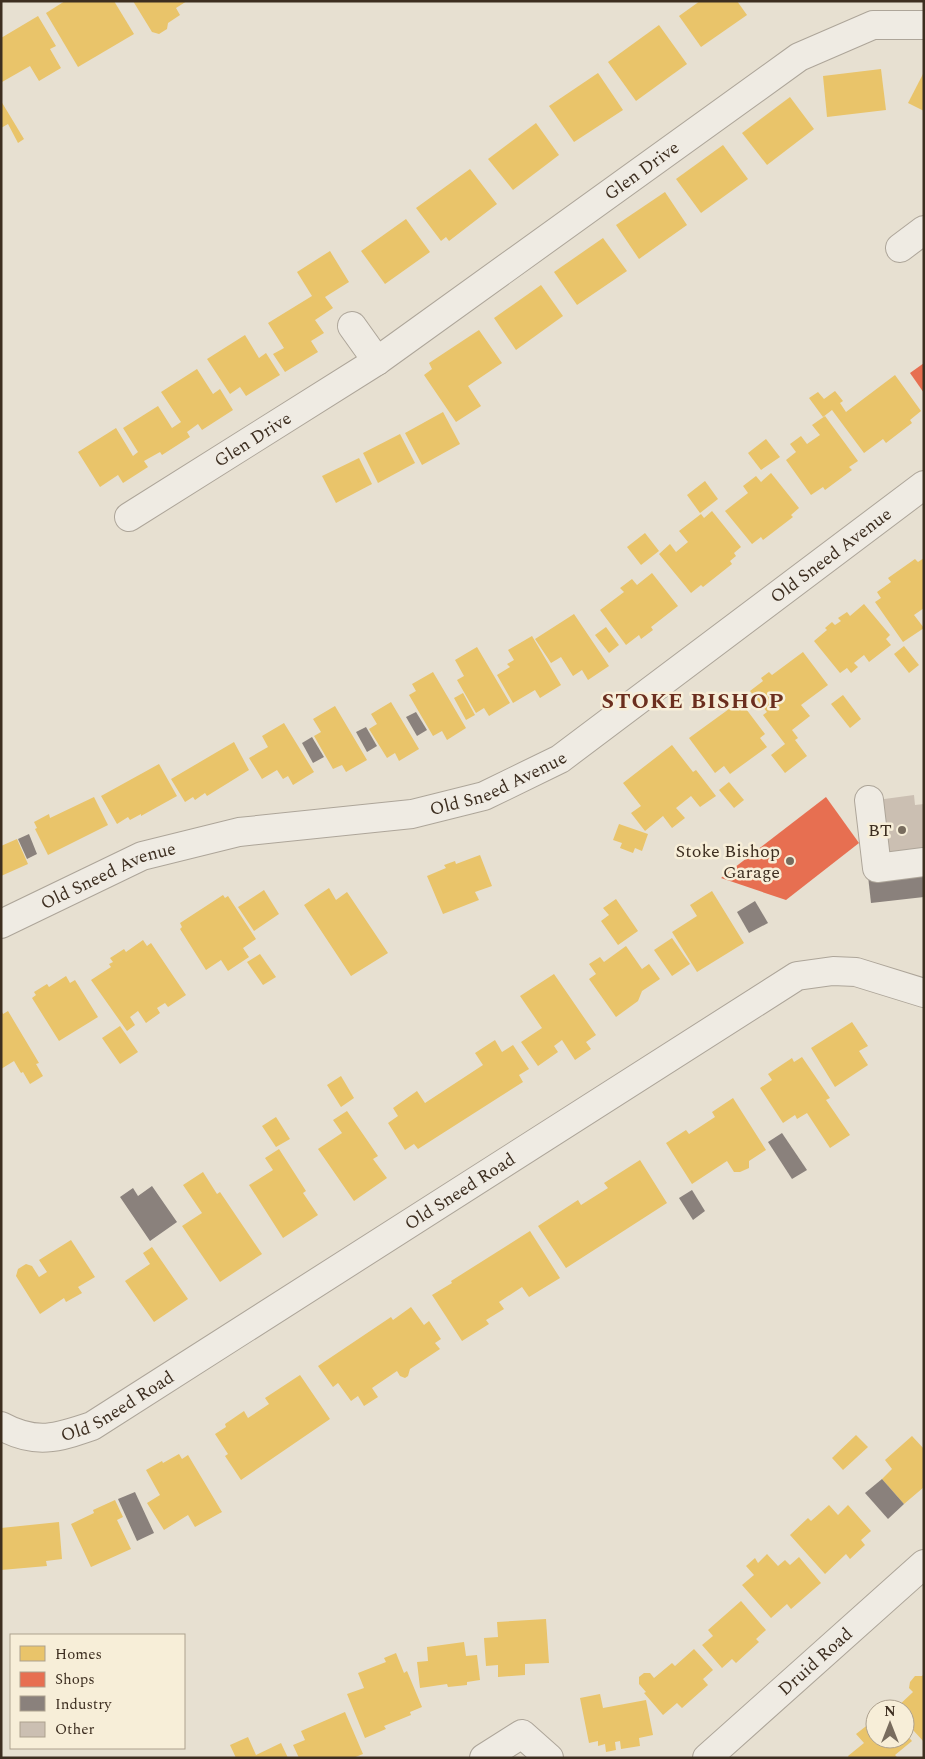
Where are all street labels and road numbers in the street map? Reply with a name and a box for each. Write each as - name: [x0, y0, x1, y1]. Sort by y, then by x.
- street label: Glen Drive: [598, 134, 685, 207]
- street label: Glen Drive: [209, 405, 297, 474]
- street label: Old Sneed Avenue: [764, 501, 897, 610]
- street label: Old Sneed Avenue: [427, 745, 573, 823]
- street label: Old Sneed Avenue: [36, 835, 179, 917]
- street label: Old Sneed Road: [399, 1146, 521, 1237]
- street label: Old Sneed Road: [58, 1364, 179, 1449]
- street label: Druid Road: [772, 1621, 858, 1702]

